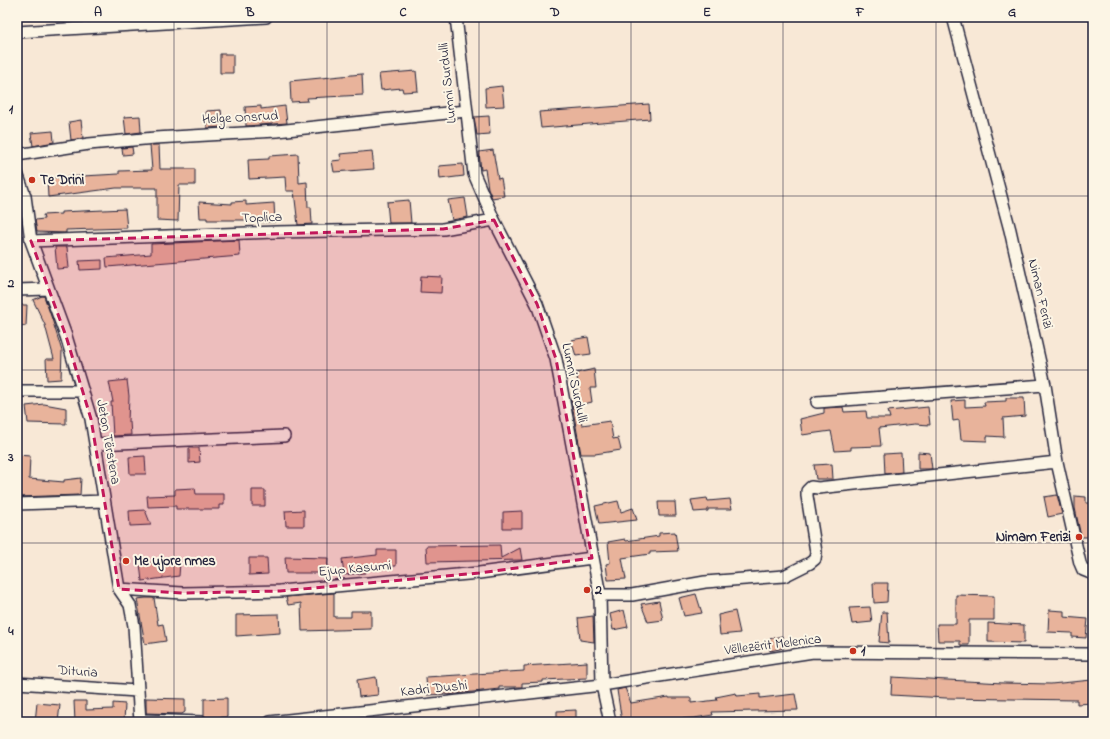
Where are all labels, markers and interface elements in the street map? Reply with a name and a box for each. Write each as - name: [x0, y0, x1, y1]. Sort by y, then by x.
- text: A: [94, 3, 102, 22]
- text: B: [245, 3, 255, 22]
- text: C: [399, 3, 407, 22]
- text: D: [549, 3, 560, 22]
- text: E: [703, 3, 711, 22]
- text: F: [855, 3, 865, 22]
- text: G: [1008, 3, 1016, 22]
- street label: Lumni Surdulli: [433, 41, 463, 125]
- text: 1: [9, 100, 14, 119]
- street label: Helge Onsrud: [201, 106, 279, 131]
- place label: Te Drini: [40, 170, 85, 191]
- marker: Te Drini: [27, 175, 37, 185]
- street label: Toplica: [241, 207, 283, 229]
- street label: Niman Ferizi: [1022, 257, 1058, 331]
- text: 2: [7, 274, 15, 293]
- street label: Lumni Surdulli: [555, 341, 593, 425]
- street label: Jeton Tërstena: [90, 398, 126, 486]
- text: 3: [7, 448, 14, 467]
- place label: Nimam Ferizi: [996, 527, 1071, 548]
- marker: Nimam Ferizi: [1074, 532, 1084, 542]
- place label: Me ujore nmes: [134, 551, 216, 572]
- street label: Ejup Kasumi: [318, 555, 392, 583]
- marker: Me ujore nmes: [121, 556, 131, 566]
- place label: 2: [594, 580, 602, 601]
- marker: 2: [582, 585, 592, 595]
- text: 4: [7, 622, 14, 641]
- street label: Vëllezërit Melenica: [722, 629, 823, 661]
- place label: 1: [861, 641, 866, 662]
- marker: 1: [848, 646, 858, 656]
- street label: Dituria: [56, 660, 99, 684]
- street label: Kadri Dushi: [400, 675, 468, 703]

